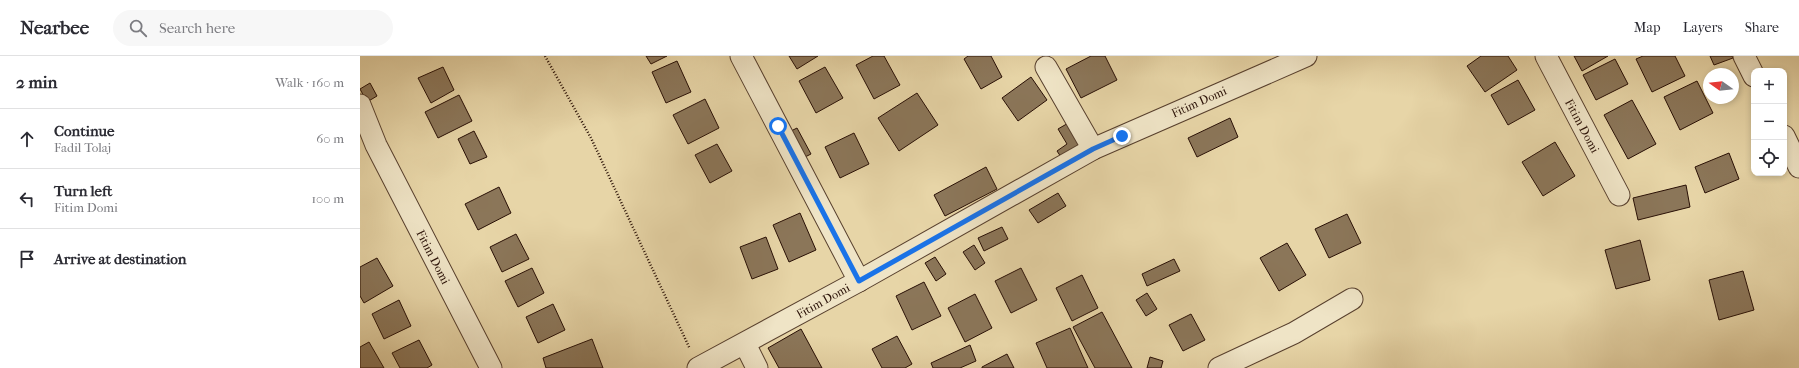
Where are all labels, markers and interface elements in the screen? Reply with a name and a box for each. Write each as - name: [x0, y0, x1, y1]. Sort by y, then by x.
- search box: [113, 10, 393, 46]
- text: Nearbee: [20, 17, 89, 39]
- icon: search: [127, 17, 149, 39]
- text: Search here: [159, 19, 235, 37]
- text: Map: [1634, 19, 1661, 36]
- text: Layers: [1683, 19, 1723, 36]
- text: Share: [1745, 19, 1779, 36]
- north arrow: [1703, 68, 1739, 104]
- map controls: [1751, 68, 1787, 176]
- button: +: [1751, 68, 1787, 104]
- text: 2 min: [16, 72, 57, 92]
- text: Walk · 160 m: [275, 75, 344, 90]
- street label: Fitim Domi: [1169, 83, 1229, 120]
- street label: Fitim Domi: [1562, 97, 1602, 156]
- button: −: [1751, 104, 1787, 140]
- route start: [769, 117, 787, 135]
- text: Continue: [54, 122, 114, 140]
- route end: [1113, 127, 1131, 145]
- icon: ahead: [16, 128, 38, 150]
- text: 60 m: [316, 131, 344, 146]
- text: Fadil Tolaj: [54, 140, 111, 155]
- button: locate: [1751, 140, 1787, 176]
- text: Turn left: [54, 182, 112, 200]
- icon: left: [16, 188, 38, 210]
- text: 100 m: [311, 191, 344, 206]
- text: Fitim Domi: [54, 200, 118, 215]
- street label: Fitim Domi: [413, 228, 453, 287]
- icon: arrive: [16, 248, 38, 270]
- text: Arrive at destination: [54, 250, 186, 268]
- street label: Fitim Domi: [794, 280, 853, 321]

